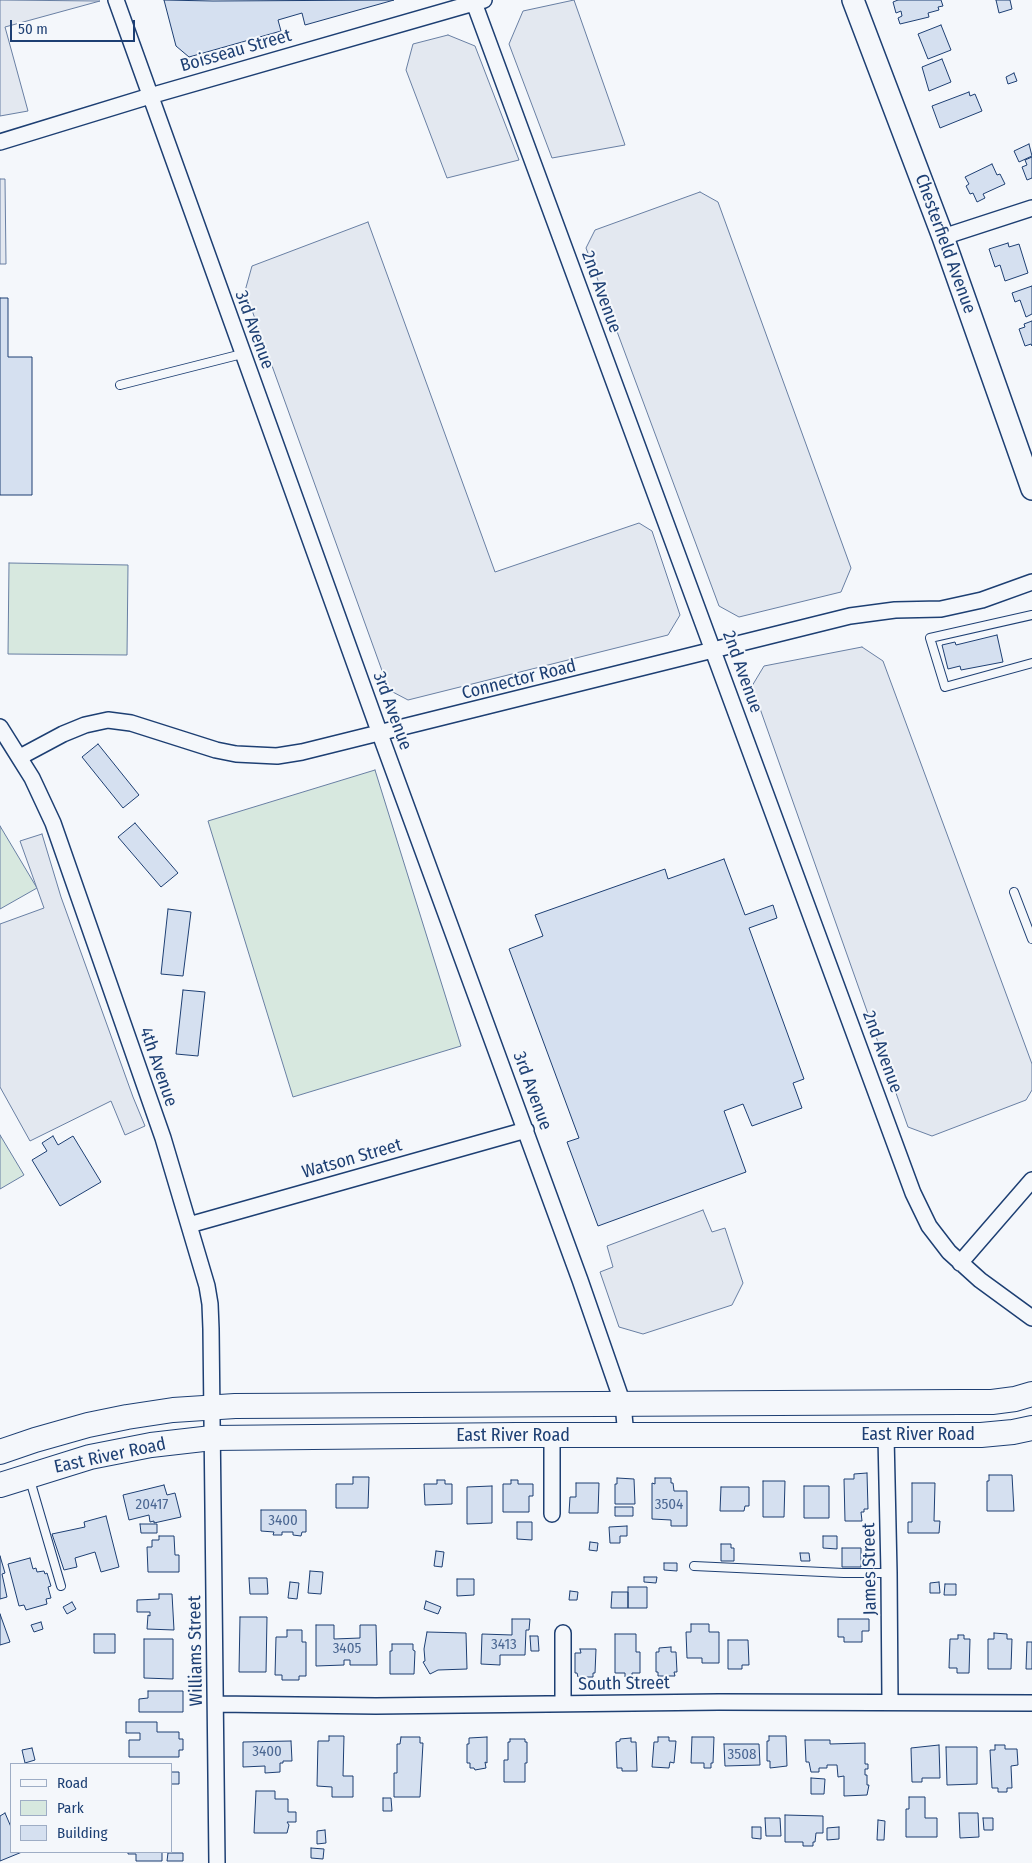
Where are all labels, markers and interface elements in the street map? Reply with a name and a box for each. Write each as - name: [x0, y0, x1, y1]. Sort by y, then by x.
- scale bar: [12, 10, 138, 42]
- text: 50 m: [18, 20, 48, 38]
- street label: Boisseau Street: [178, 25, 294, 77]
- street label: Chesterfield Avenue: [910, 171, 980, 317]
- street label: 2nd Avenue: [576, 248, 626, 336]
- street label: 3rd Avenue: [230, 288, 278, 372]
- street label: 2nd Avenue: [717, 628, 767, 716]
- street label: Connector Road: [460, 655, 578, 705]
- street label: 3rd Avenue: [368, 669, 416, 753]
- street label: 2nd Avenue: [857, 1008, 907, 1096]
- street label: 4th Avenue: [134, 1025, 182, 1109]
- street label: 3rd Avenue: [508, 1049, 556, 1133]
- street label: Watson Street: [300, 1134, 404, 1184]
- street label: East River Road: [861, 1424, 975, 1446]
- street label: East River Road: [456, 1425, 570, 1447]
- street label: East River Road: [52, 1434, 168, 1478]
- house number: 20417: [136, 1496, 168, 1514]
- house number: 3504: [655, 1496, 683, 1514]
- house number: 3400: [268, 1512, 298, 1530]
- street label: James Street: [858, 1522, 882, 1616]
- street label: Williams Street: [184, 1595, 208, 1707]
- house number: 3413: [491, 1636, 517, 1654]
- house number: 3405: [333, 1640, 361, 1658]
- street label: South Street: [578, 1672, 670, 1696]
- house number: 3400: [252, 1743, 282, 1761]
- house number: 3508: [728, 1746, 756, 1764]
- legend: [10, 1763, 172, 1853]
- text: Road: [57, 1774, 88, 1792]
- text: Park: [57, 1799, 84, 1817]
- text: Building: [57, 1824, 108, 1842]

